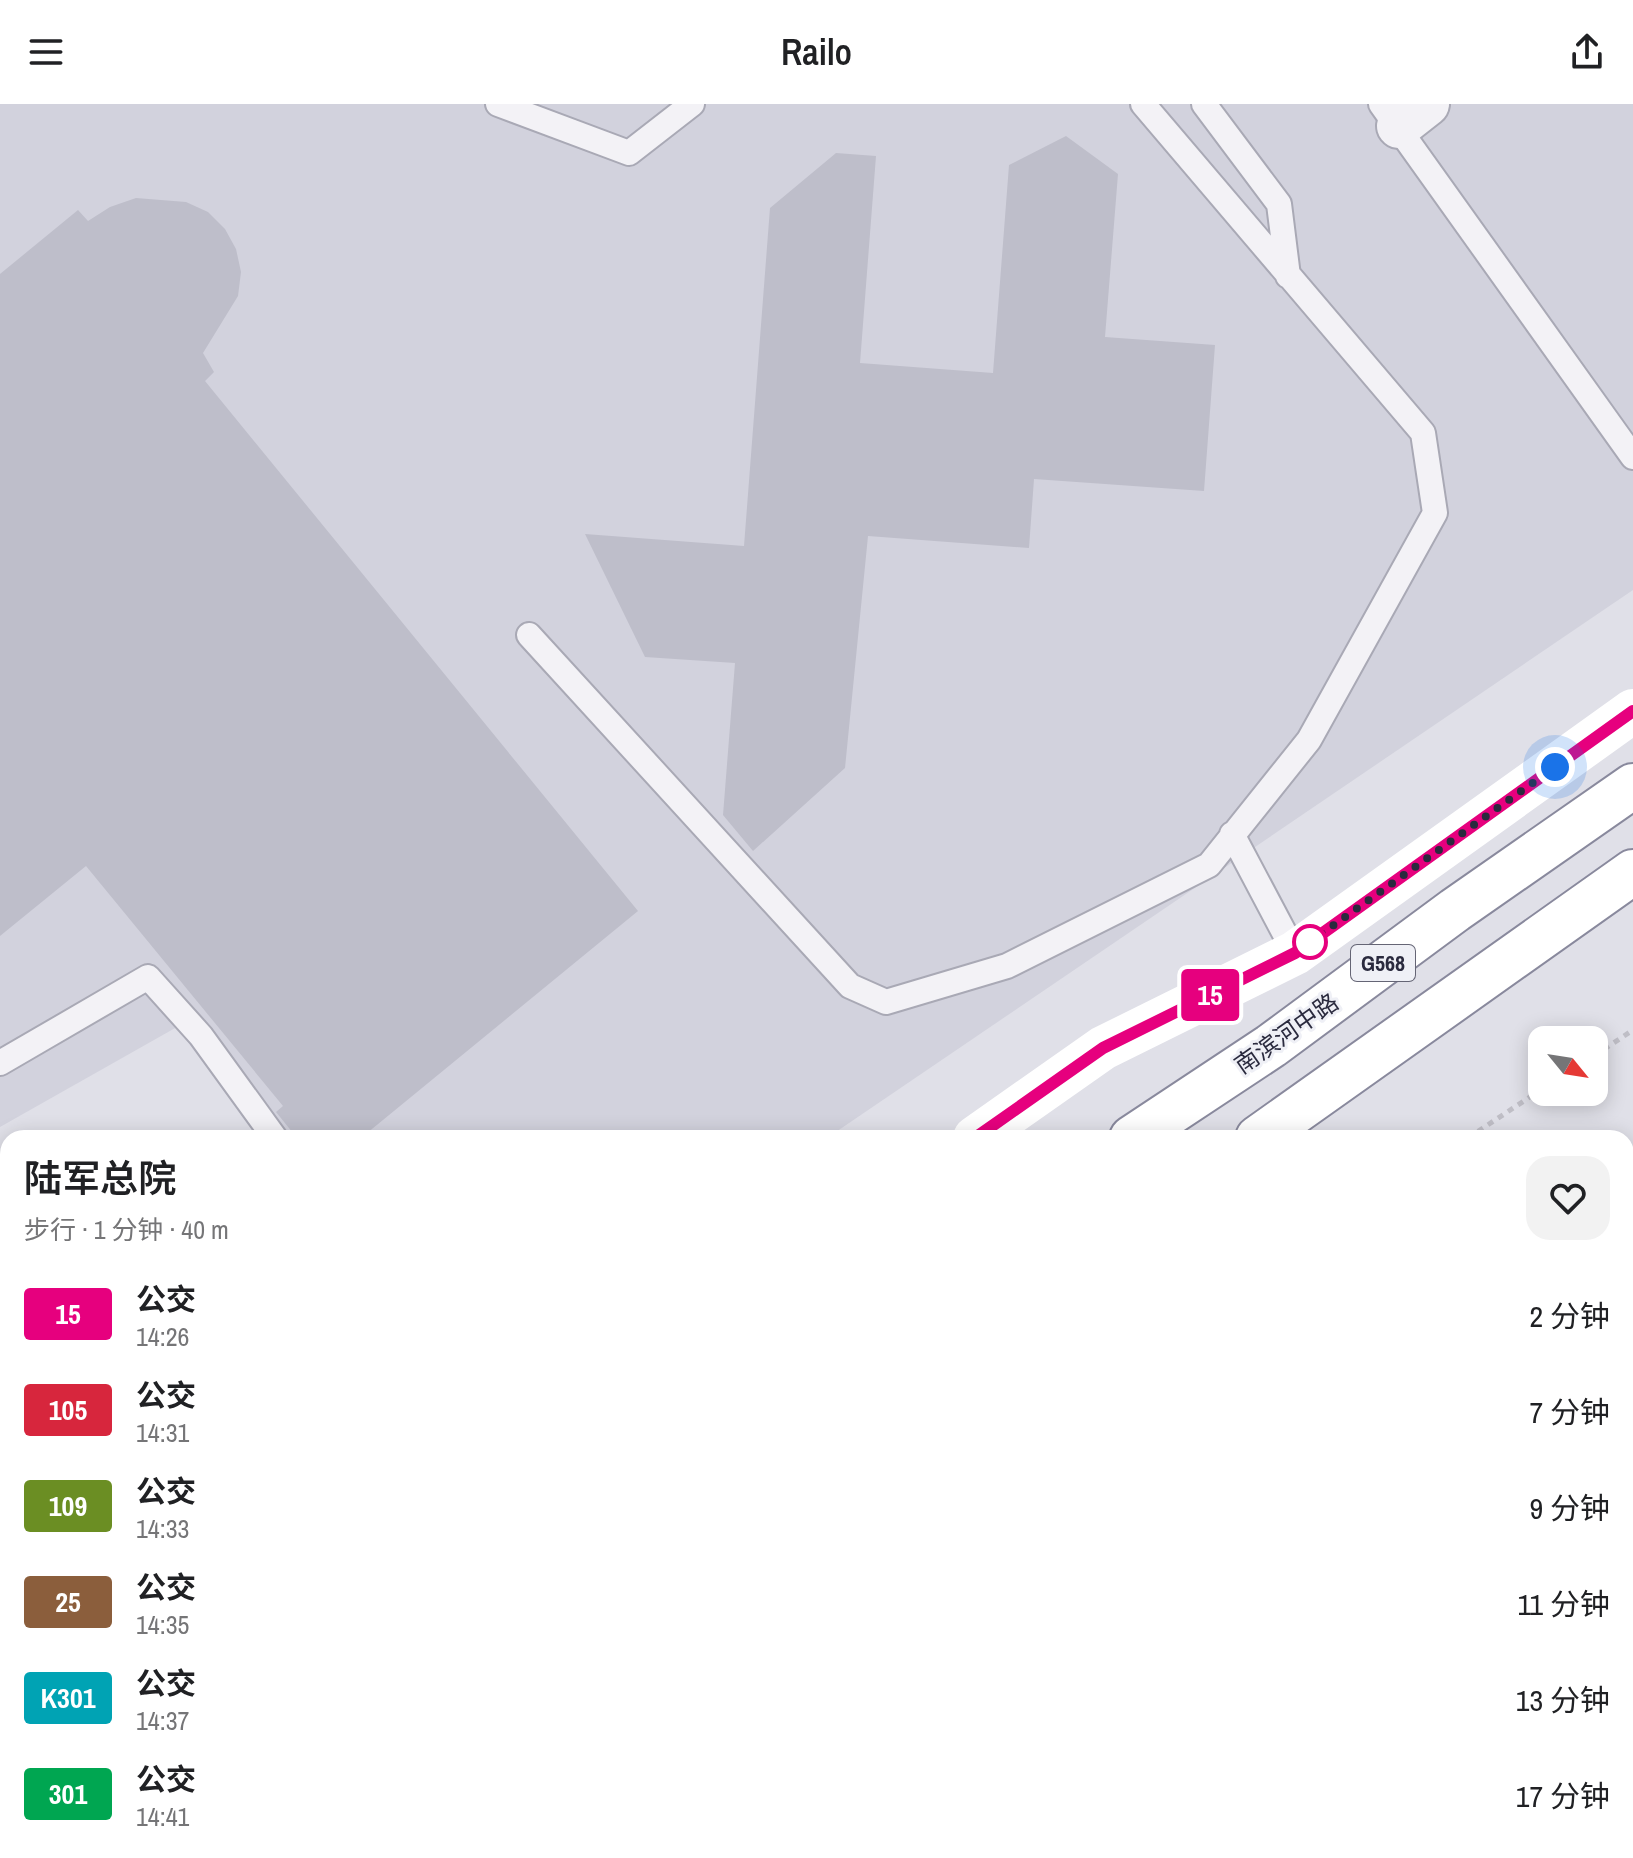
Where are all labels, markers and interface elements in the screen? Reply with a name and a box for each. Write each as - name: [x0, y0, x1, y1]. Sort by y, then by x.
- text: Railo: [781, 28, 852, 76]
- icon: menu: [24, 30, 68, 74]
- icon: share: [1565, 30, 1609, 74]
- your location: [1535, 747, 1575, 787]
- unlabelled marker: [1293, 925, 1327, 959]
- road number: G568: [1351, 945, 1415, 981]
- line badge: 15: [1174, 969, 1246, 1021]
- text: 15: [1197, 976, 1223, 1014]
- street label: 南滨河中路: [1228, 985, 1344, 1081]
- north arrow: [1528, 1026, 1608, 1106]
- map controls: [1528, 1026, 1608, 1106]
- text: 陆军总院: [24, 1153, 176, 1204]
- button: heart: [1526, 1156, 1610, 1240]
- text: 步行 · 1 分钟 · 40 m: [24, 1212, 229, 1247]
- text: 公交: [136, 1279, 196, 1319]
- text: 15: [55, 1295, 81, 1333]
- text: 2 分钟: [1529, 1296, 1610, 1336]
- text: 14:26: [136, 1319, 189, 1354]
- text: 公交: [136, 1375, 196, 1415]
- text: 105: [49, 1391, 87, 1429]
- text: 7 分钟: [1529, 1392, 1610, 1432]
- text: 14:31: [136, 1415, 189, 1450]
- text: 公交: [136, 1471, 196, 1511]
- text: 109: [49, 1487, 87, 1525]
- text: 9 分钟: [1529, 1488, 1610, 1528]
- text: 14:33: [136, 1511, 189, 1546]
- text: 公交: [136, 1567, 196, 1607]
- text: 25: [55, 1583, 81, 1621]
- text: 11 分钟: [1518, 1584, 1610, 1624]
- text: 14:35: [136, 1607, 189, 1642]
- text: 公交: [136, 1663, 196, 1703]
- text: K301: [41, 1679, 95, 1717]
- text: 13 分钟: [1516, 1680, 1610, 1720]
- text: 14:37: [136, 1703, 189, 1738]
- text: 公交: [136, 1759, 196, 1799]
- text: 301: [49, 1775, 87, 1813]
- text: 17 分钟: [1516, 1776, 1610, 1816]
- text: 14:41: [136, 1799, 189, 1834]

